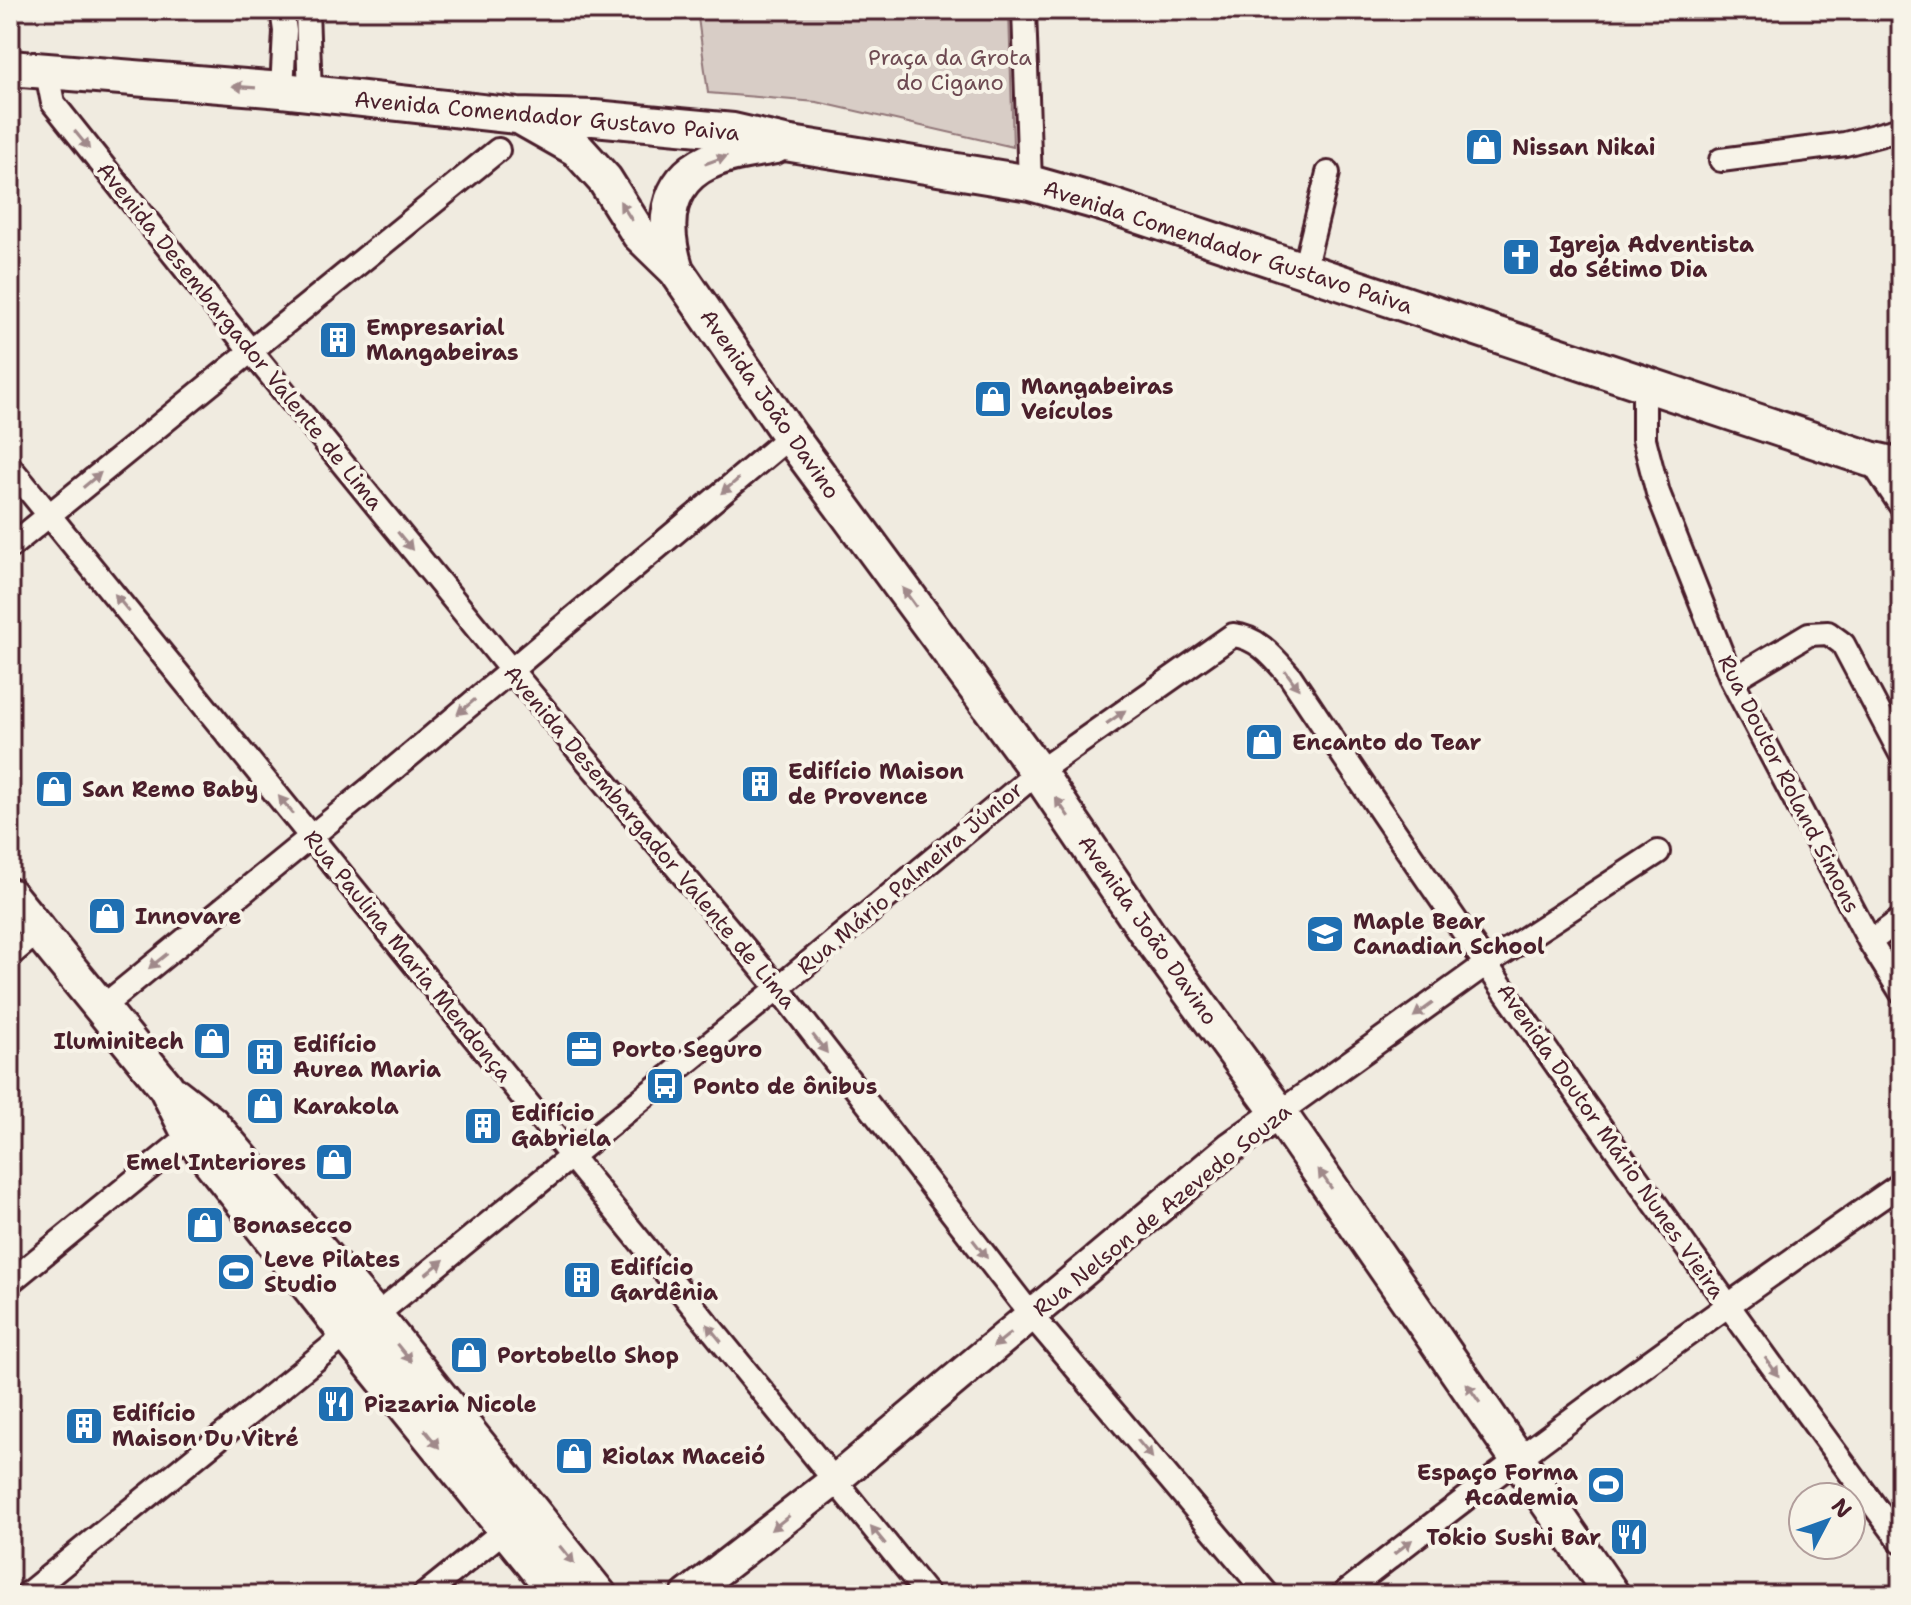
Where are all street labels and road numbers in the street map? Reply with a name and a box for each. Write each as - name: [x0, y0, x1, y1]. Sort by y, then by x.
- street label: Avenida Comendador Gustavo Paiva: [353, 85, 741, 147]
- street label: Avenida Desembargador Valente de Lima: [90, 156, 390, 516]
- street label: Avenida Comendador Gustavo Paiva: [1040, 173, 1417, 321]
- street label: Avenida João Davino: [693, 303, 847, 505]
- street label: Rua Doutor Roland Simons: [1711, 650, 1867, 918]
- street label: Avenida Desembargador Valente de Lima: [497, 659, 803, 1015]
- street label: Rua Mário Palmeira Júnior: [791, 775, 1029, 981]
- street label: Rua Paulina Maria Mendonça: [297, 824, 519, 1088]
- street label: Avenida João Davino: [1071, 829, 1225, 1031]
- street label: Avenida Doutor Mário Nunes Vieira: [1490, 977, 1732, 1305]
- street label: Rua Nelson de Azevedo Souza: [1027, 1097, 1297, 1323]

